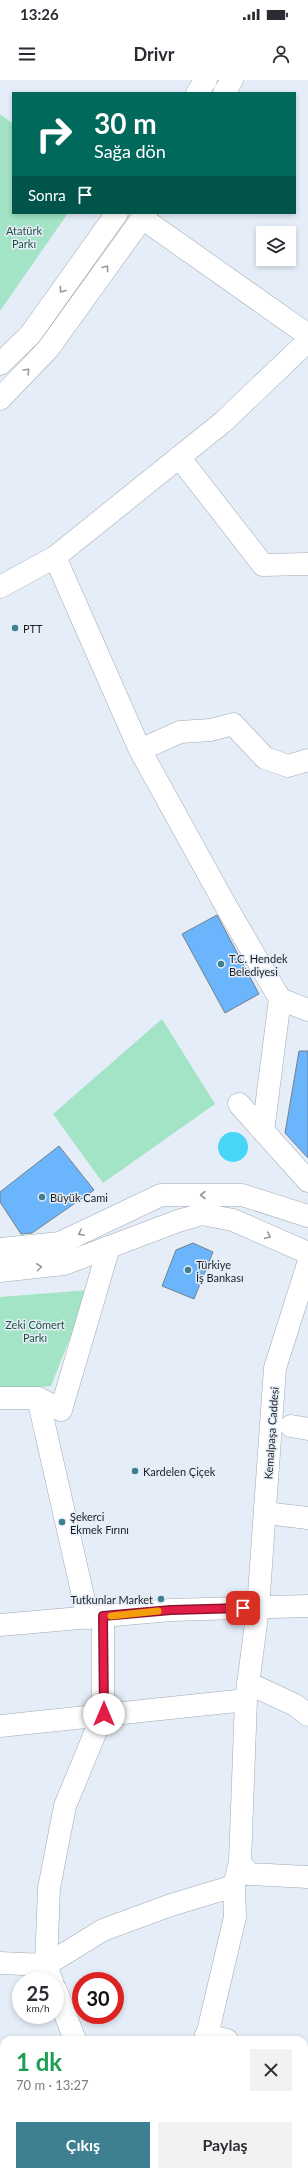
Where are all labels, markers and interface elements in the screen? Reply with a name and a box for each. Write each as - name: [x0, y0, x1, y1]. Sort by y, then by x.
- text: 13:26: [20, 5, 59, 23]
- icon: menu: [16, 43, 38, 65]
- text: Drivr: [133, 43, 175, 65]
- icon: person: [270, 43, 292, 65]
- text: 30 m: [94, 106, 157, 140]
- icon: right: [28, 108, 80, 160]
- text: Sağa dön: [94, 140, 166, 162]
- icon: arrive: [74, 184, 96, 206]
- text: Sonra: [28, 186, 66, 204]
- park label: Atatürk Parkı: [6, 224, 42, 250]
- map controls: [256, 226, 296, 266]
- button: layers: [256, 226, 296, 266]
- one-way arrow: [101, 266, 108, 273]
- one-way arrow: [60, 286, 67, 293]
- one-way arrow: [22, 368, 30, 376]
- place label: PTT: [23, 622, 43, 635]
- marker: PTT: [10, 623, 20, 633]
- place label: T.C. Hendek Belediyesi: [229, 952, 288, 978]
- marker: T.C. Hendek Belediyesi: [216, 959, 226, 969]
- place label: Büyük Cami: [50, 1191, 108, 1204]
- one-way arrow: [200, 1191, 206, 1199]
- marker: Büyük Cami: [37, 1192, 47, 1202]
- one-way arrow: [78, 1228, 86, 1236]
- one-way arrow: [264, 1231, 272, 1239]
- place label: Türkiye İş Bankası: [196, 1258, 244, 1284]
- one-way arrow: [36, 1263, 42, 1272]
- marker: Türkiye İş Bankası: [183, 1265, 193, 1275]
- park label: Zeki Cömert Parkı: [5, 1318, 65, 1344]
- street label: Kemalpaşa Caddesi: [261, 1386, 281, 1480]
- place label: Kardelen Çiçek: [143, 1465, 216, 1478]
- marker: Kardelen Çiçek: [130, 1466, 140, 1476]
- place label: Şekerci Ekmek Fırını: [70, 1510, 129, 1536]
- marker: Şekerci Ekmek Fırını: [57, 1517, 67, 1527]
- pin: [226, 1591, 260, 1625]
- place label: Tutkunlar Market: [71, 1593, 153, 1606]
- marker: Tutkunlar Market: [156, 1594, 166, 1604]
- icon: arrive: [232, 1597, 254, 1619]
- position arrow: [83, 1693, 125, 1735]
- speed limit sign: 30: [72, 1972, 124, 2024]
- text: 25: [26, 1981, 50, 2005]
- text: km/h: [26, 2002, 50, 2014]
- text: 1 dk: [16, 2047, 62, 2076]
- button: close: [250, 2049, 292, 2091]
- text: 70 m · 13:27: [16, 2077, 89, 2093]
- button: Çıkış: [16, 2122, 150, 2168]
- button: Paylaş: [158, 2122, 292, 2168]

